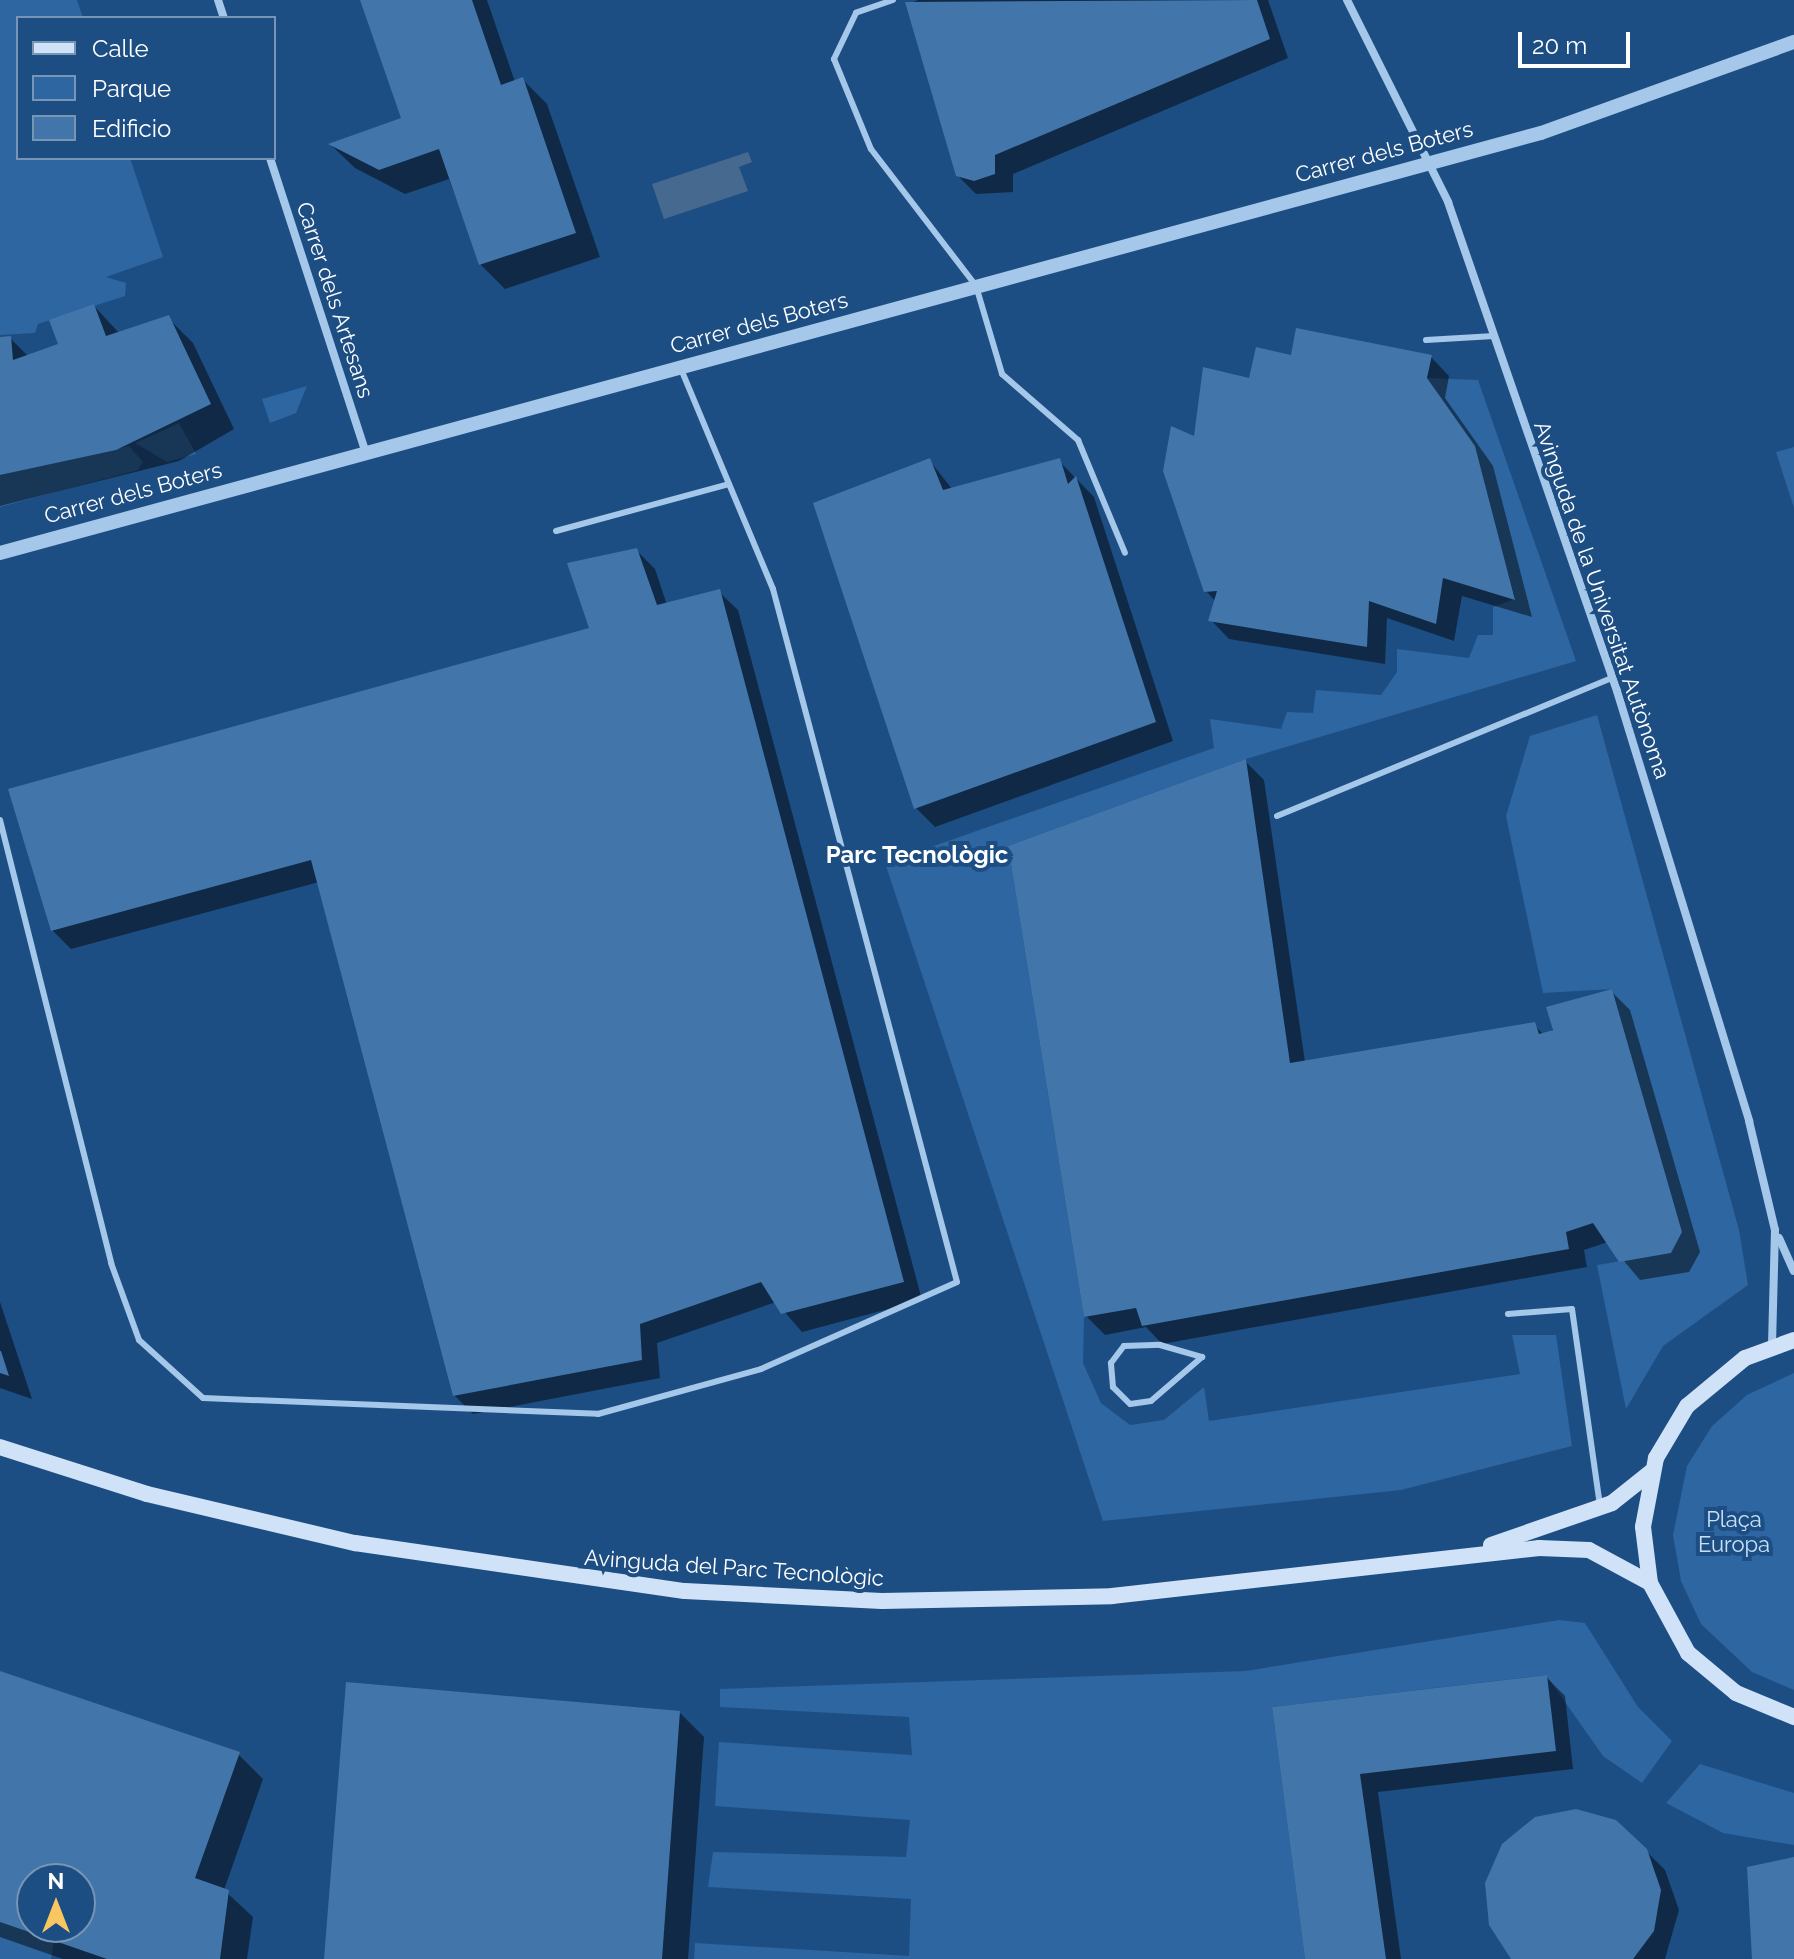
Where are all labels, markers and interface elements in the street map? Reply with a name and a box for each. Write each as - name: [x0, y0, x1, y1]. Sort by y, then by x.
- legend: [16, 16, 276, 160]
- scale bar: [1522, 16, 1634, 66]
- text: 20 m: [1532, 31, 1587, 60]
- text: Calle: [92, 34, 149, 63]
- text: Parque: [92, 74, 171, 103]
- text: Edificio: [92, 114, 171, 143]
- street label: Carrer dels Boters: [1292, 116, 1476, 188]
- street label: Carrer dels Artesans: [291, 198, 379, 402]
- street label: Carrer dels Boters: [667, 287, 851, 359]
- street label: Avinguda de la Universitat Autònoma: [1528, 417, 1676, 783]
- street label: Carrer dels Boters: [41, 457, 225, 529]
- district label: Parc Tecnològic: [825, 841, 1009, 869]
- park label: Plaça Europa: [1698, 1506, 1770, 1558]
- street label: Avinguda del Parc Tecnològic: [583, 1544, 885, 1592]
- north arrow: [16, 1863, 96, 1943]
- text: N: [48, 1868, 64, 1894]

